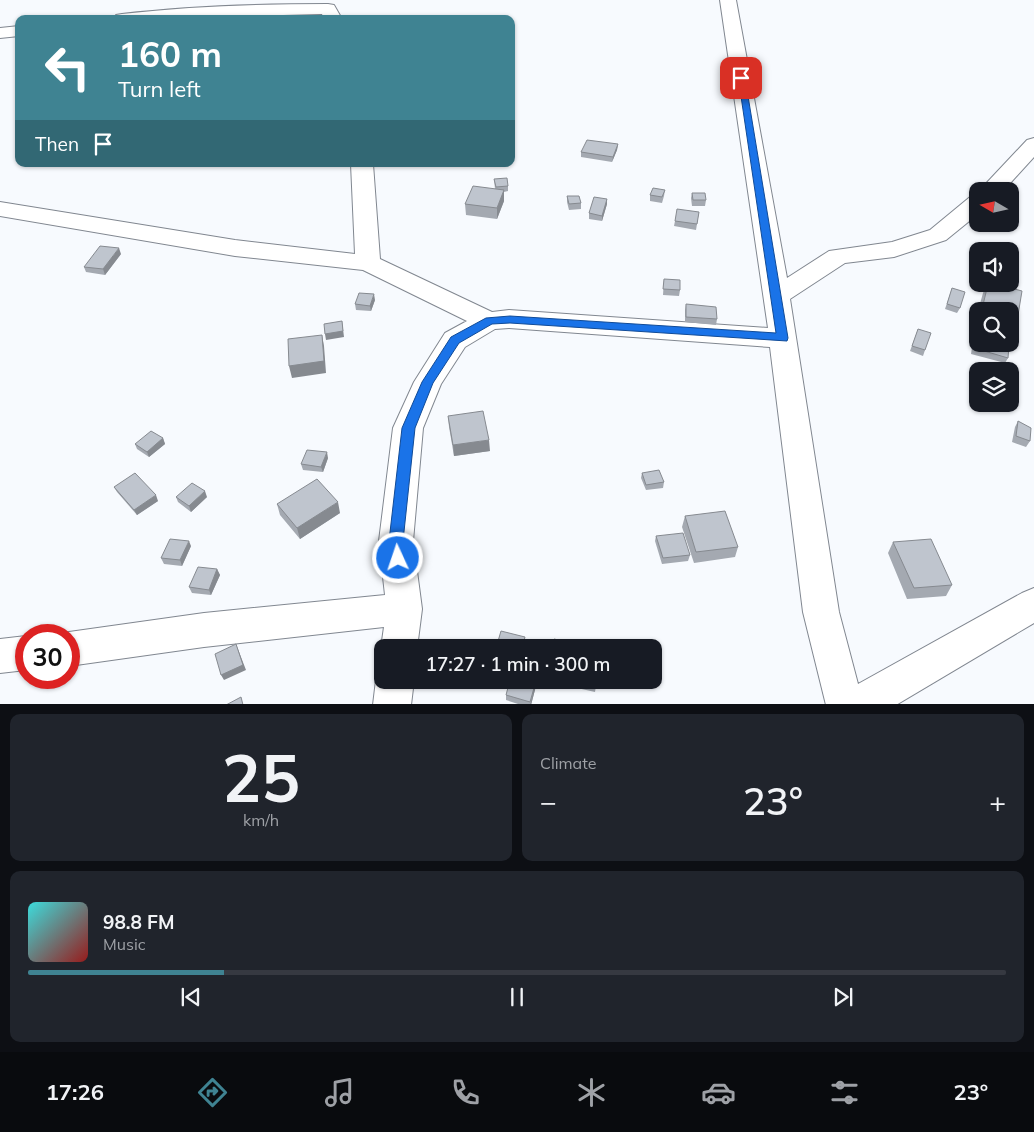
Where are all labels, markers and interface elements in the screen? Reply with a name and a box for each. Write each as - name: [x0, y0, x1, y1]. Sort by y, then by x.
- text: 160 m: [118, 32, 222, 76]
- icon: left: [35, 35, 100, 100]
- pin: [720, 57, 762, 99]
- icon: arrive: [727, 64, 755, 92]
- text: Turn left: [118, 75, 201, 103]
- icon: arrive: [89, 130, 117, 158]
- text: Then: [35, 132, 79, 156]
- north arrow: [969, 182, 1019, 232]
- map controls: [969, 182, 1019, 412]
- button: sound: [969, 242, 1019, 292]
- button: search: [969, 302, 1019, 352]
- button: layers: [969, 362, 1019, 412]
- position arrow: [371, 531, 423, 583]
- speed limit sign: 30: [15, 624, 80, 689]
- text: 17:27 · 1 min · 300 m: [425, 652, 611, 676]
- text: 25: [222, 737, 300, 818]
- text: Climate: [540, 753, 596, 773]
- text: 23°: [743, 777, 803, 825]
- text: −: [540, 784, 557, 819]
- text: +: [989, 784, 1006, 819]
- text: km/h: [243, 810, 279, 830]
- text: 98.8 FM: [103, 910, 175, 934]
- text: Music: [103, 934, 146, 954]
- icon: previous: [177, 983, 205, 1011]
- icon: pause: [503, 983, 531, 1011]
- icon: next: [829, 983, 857, 1011]
- icon: directions: [195, 1075, 230, 1110]
- icon: music: [322, 1075, 357, 1110]
- icon: phone: [448, 1075, 483, 1110]
- icon: climate: [574, 1075, 609, 1110]
- icon: car: [701, 1075, 736, 1110]
- icon: filters: [827, 1075, 862, 1110]
- text: 17:26: [46, 1078, 104, 1106]
- text: 23°: [953, 1078, 988, 1106]

